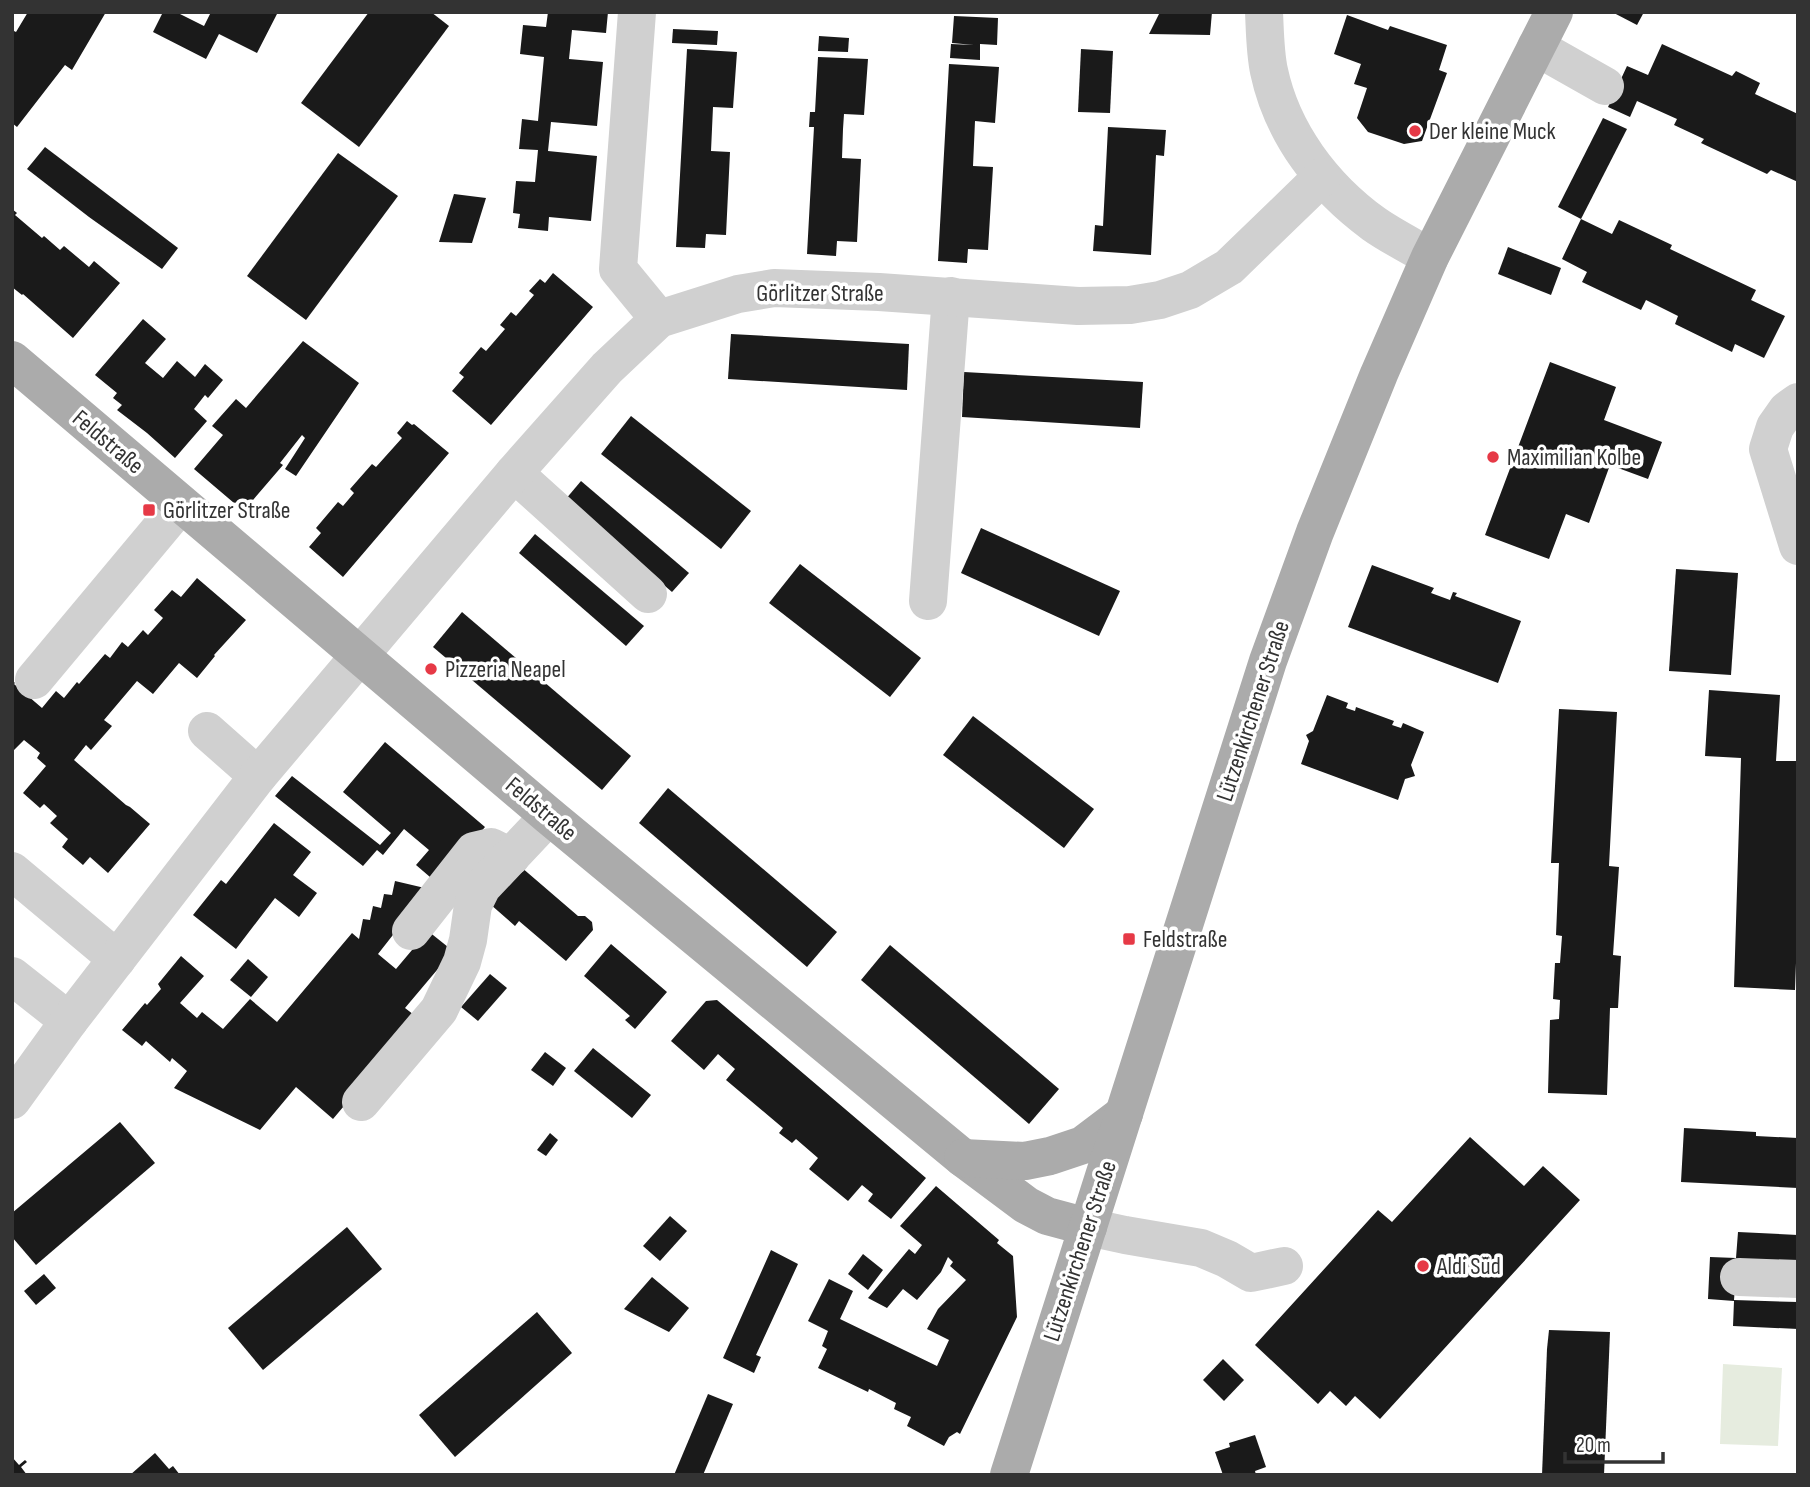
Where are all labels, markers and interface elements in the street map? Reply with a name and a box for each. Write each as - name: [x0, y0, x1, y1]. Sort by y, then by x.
- place label: Der kleine Muck: [1429, 117, 1556, 146]
- marker: Der kleine Muck: [1407, 123, 1423, 139]
- street label: Görlitzer Straße: [756, 279, 884, 308]
- street label: Feldstraße: [66, 404, 150, 480]
- place label: Maximilian Kolbe: [1507, 443, 1641, 472]
- marker: Maximilian Kolbe: [1485, 449, 1501, 465]
- place label: Görlitzer Straße: [163, 496, 291, 525]
- marker: Görlitzer Straße: [141, 502, 157, 518]
- street label: Lützenkirchener Straße: [1210, 617, 1296, 805]
- place label: Pizzeria Neapel: [445, 655, 566, 684]
- marker: Pizzeria Neapel: [423, 661, 439, 677]
- street label: Feldstraße: [499, 771, 583, 847]
- place label: Feldstraße: [1143, 925, 1227, 954]
- marker: Feldstraße: [1121, 931, 1137, 947]
- street label: Lützenkirchener Straße: [1037, 1157, 1123, 1345]
- place label: Aldi Süd: [1436, 1252, 1501, 1281]
- marker: Aldi Süd: [1415, 1258, 1431, 1274]
- scale bar: [1565, 1420, 1663, 1464]
- text: 20 m: [1576, 1433, 1611, 1458]

